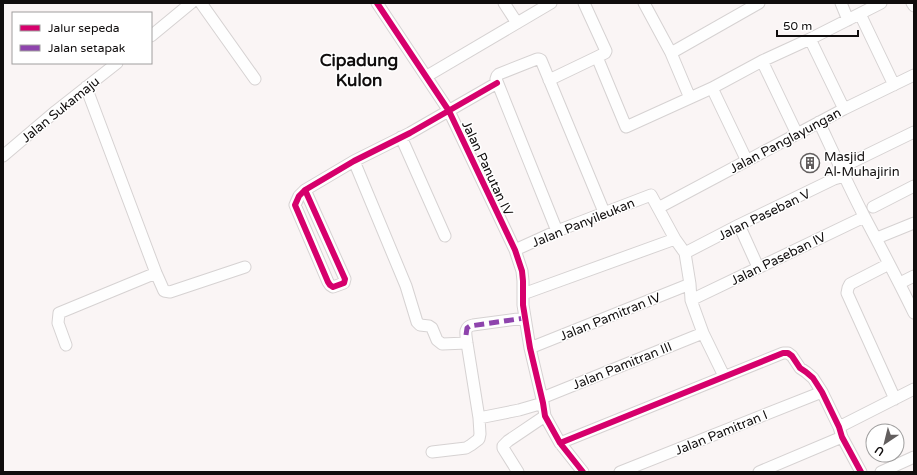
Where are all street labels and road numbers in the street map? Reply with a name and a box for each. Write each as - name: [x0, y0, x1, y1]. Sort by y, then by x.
- street label: Jalan Sukamaju: [18, 73, 103, 146]
- street label: Jalan Panglayungan: [727, 105, 844, 177]
- street label: Jalan Panutan IV: [458, 118, 516, 218]
- street label: Jalan Paseban V: [716, 186, 813, 244]
- street label: Jalan Panyileukan: [530, 195, 637, 251]
- street label: Jalan Paseban IV: [728, 229, 829, 289]
- street label: Jalan Pamitran IV: [558, 289, 663, 344]
- street label: Jalan Pamitran III: [570, 339, 674, 393]
- street label: Jalan Pamitran I: [673, 407, 770, 459]

